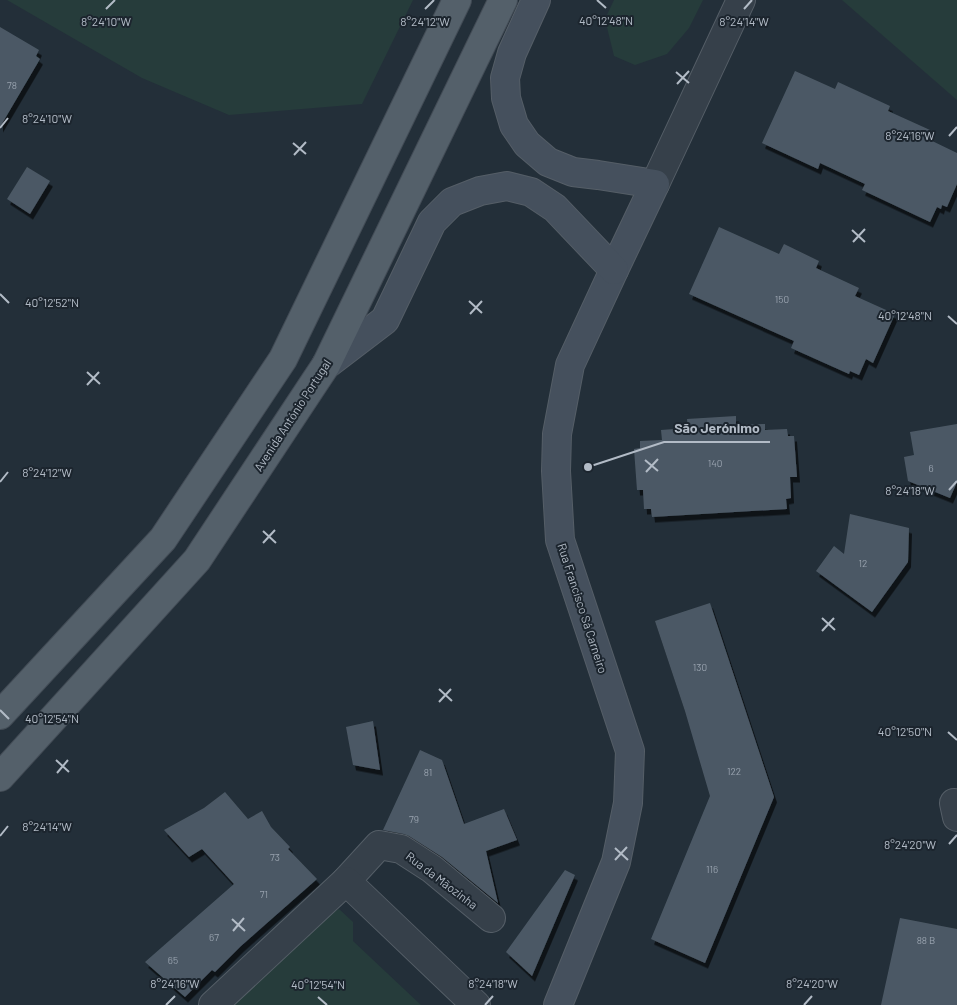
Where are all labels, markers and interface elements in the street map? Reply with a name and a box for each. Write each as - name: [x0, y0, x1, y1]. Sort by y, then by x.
- text: 40°12'48"N: [579, 13, 633, 27]
- text: 8°24'10"W: [81, 14, 131, 28]
- text: 8°24'12"W: [400, 14, 450, 28]
- text: 8°24'14"W: [719, 14, 769, 28]
- house number: 78: [7, 79, 17, 91]
- text: 8°24'10"W: [22, 111, 72, 125]
- text: 8°24'16"W: [885, 128, 935, 142]
- house number: 150: [775, 293, 789, 305]
- text: 40°12'52"N: [25, 295, 79, 309]
- text: 40°12'48"N: [878, 308, 932, 322]
- street label: Avenida António Portugal: [251, 357, 333, 473]
- callout: São Jerónimo: [664, 413, 770, 442]
- text: São Jerónimo: [674, 419, 760, 436]
- house number: 140: [708, 457, 722, 469]
- house number: 6: [928, 462, 934, 474]
- text: 8°24'12"W: [22, 465, 72, 479]
- text: 8°24'18"W: [885, 483, 935, 497]
- street label: Rua Francisco Sá Carneiro: [555, 541, 611, 675]
- house number: 12: [859, 557, 867, 569]
- house number: 130: [693, 661, 707, 673]
- text: 40°12'54"N: [25, 711, 79, 725]
- text: 40°12'50"N: [878, 724, 932, 738]
- house number: 122: [727, 765, 741, 777]
- house number: 81: [424, 766, 432, 778]
- house number: 79: [409, 813, 419, 825]
- text: 8°24'14"W: [22, 819, 72, 833]
- text: 8°24'20"W: [884, 837, 937, 851]
- street label: Rua da Mãozinha: [403, 849, 481, 911]
- house number: 73: [270, 851, 280, 863]
- house number: 116: [706, 863, 718, 875]
- house number: 71: [260, 888, 268, 900]
- house number: 67: [209, 931, 219, 943]
- house number: 88 B: [917, 934, 935, 946]
- house number: 65: [168, 954, 178, 966]
- text: 8°24'16"W: [150, 976, 200, 990]
- text: 8°24'18"W: [468, 976, 518, 990]
- text: 8°24'20"W: [786, 976, 839, 990]
- text: 40°12'54"N: [291, 977, 345, 991]

